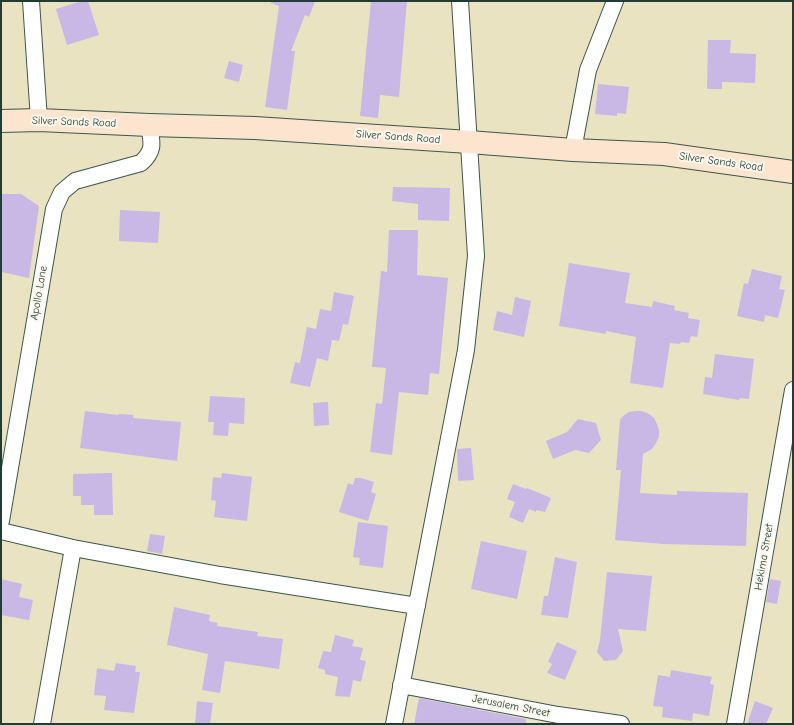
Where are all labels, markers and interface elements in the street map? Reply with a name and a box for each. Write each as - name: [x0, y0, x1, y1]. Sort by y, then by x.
- street label: Silver Sands Road: [32, 114, 116, 130]
- street label: Silver Sands Road: [355, 127, 441, 147]
- street label: Silver Sands Road: [678, 150, 764, 174]
- street label: Apollo Lane: [28, 265, 50, 321]
- street label: Hekima Street: [752, 523, 776, 591]
- street label: Jerusalem Street: [471, 692, 551, 720]

